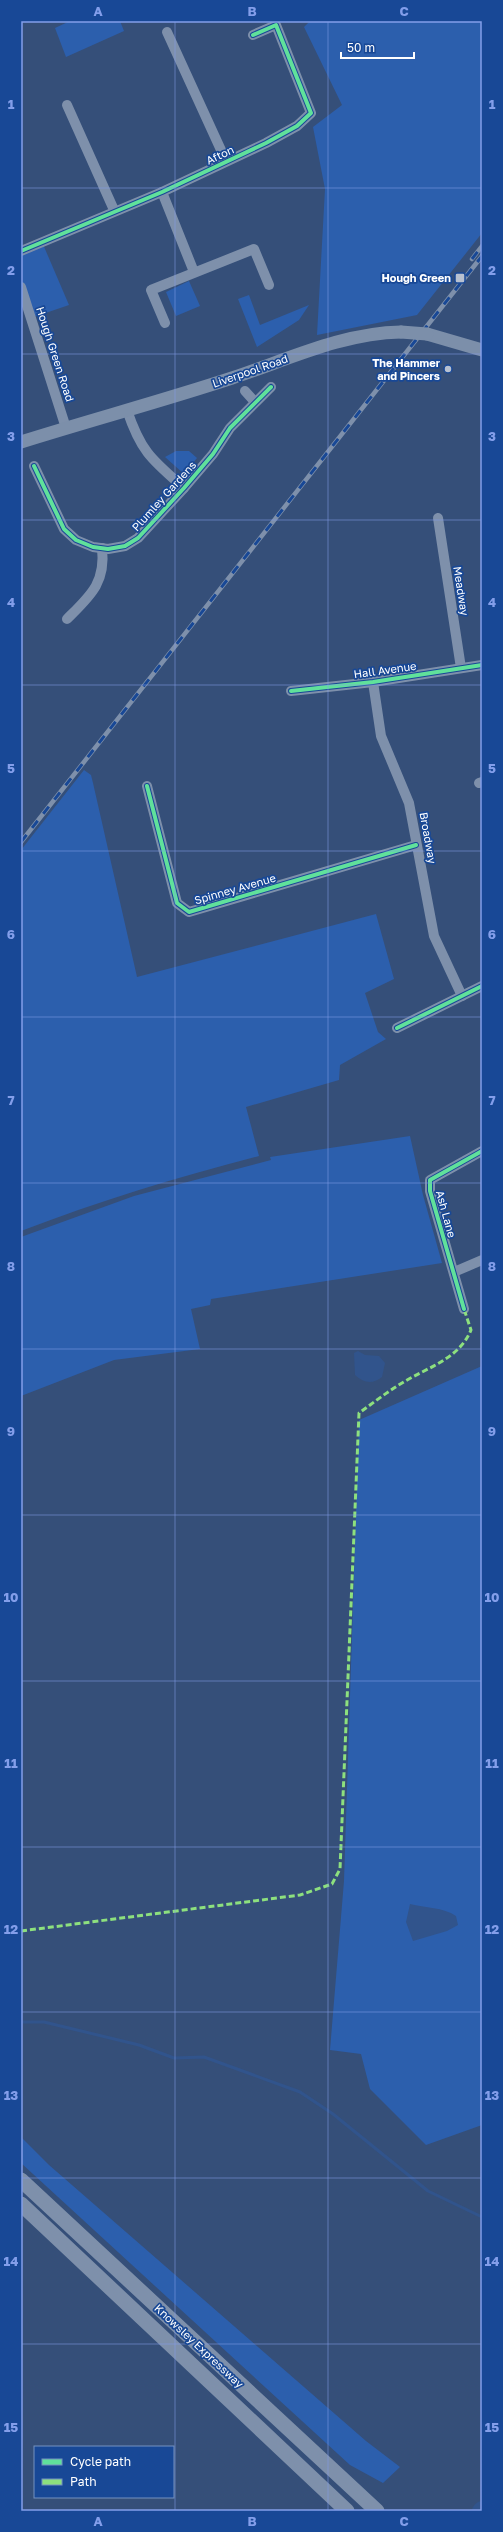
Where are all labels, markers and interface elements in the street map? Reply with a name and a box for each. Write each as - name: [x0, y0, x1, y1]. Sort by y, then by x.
- text: A: [93, 3, 103, 19]
- text: B: [247, 3, 257, 19]
- text: C: [399, 3, 409, 19]
- scale bar: [341, 34, 414, 60]
- text: 50 m: [347, 40, 375, 55]
- text: 1: [8, 96, 15, 112]
- text: 1: [489, 96, 496, 112]
- street label: Afton: [204, 143, 236, 167]
- text: 2: [7, 262, 15, 278]
- text: 2: [488, 262, 496, 278]
- place label: Hough Green: [381, 271, 451, 284]
- marker: Hough Green: [454, 272, 466, 284]
- street label: Hough Green Road: [34, 305, 77, 403]
- street label: Liverpool Road: [210, 352, 289, 390]
- place label: The Hammer and Pincers: [372, 356, 441, 382]
- marker: The Hammer and Pincers: [443, 364, 453, 374]
- text: 3: [7, 428, 15, 444]
- text: 3: [488, 428, 496, 444]
- street label: Plumley Gardens: [129, 458, 199, 533]
- street label: Meadway: [451, 565, 472, 616]
- text: 4: [7, 594, 15, 610]
- text: 4: [488, 594, 496, 610]
- street label: Hall Avenue: [353, 659, 417, 680]
- text: 5: [7, 760, 15, 776]
- text: 5: [488, 760, 496, 776]
- street label: Broadway: [418, 811, 439, 865]
- street label: Spinney Avenue: [193, 871, 277, 906]
- text: 6: [7, 926, 15, 942]
- text: 6: [488, 926, 496, 942]
- text: 7: [7, 1092, 15, 1108]
- text: 7: [488, 1092, 496, 1108]
- street label: Ash Lane: [434, 1189, 459, 1239]
- text: 8: [7, 1258, 15, 1274]
- text: 8: [488, 1258, 496, 1274]
- text: 9: [7, 1423, 15, 1439]
- text: 9: [488, 1423, 496, 1439]
- text: 10: [3, 1589, 19, 1605]
- text: 10: [484, 1589, 500, 1605]
- text: 11: [4, 1755, 18, 1771]
- text: 11: [485, 1755, 499, 1771]
- text: 12: [4, 1921, 18, 1937]
- text: 12: [485, 1921, 499, 1937]
- text: 13: [4, 2087, 18, 2103]
- text: 13: [485, 2087, 499, 2103]
- text: 14: [4, 2253, 18, 2269]
- text: 14: [485, 2253, 499, 2269]
- street label: Knowsley Expressway: [152, 2301, 246, 2390]
- text: 15: [4, 2419, 18, 2435]
- text: 15: [485, 2419, 499, 2435]
- legend: [34, 2446, 174, 2498]
- text: Cycle path: [70, 2454, 131, 2469]
- text: Path: [70, 2474, 97, 2489]
- text: A: [93, 2513, 103, 2529]
- text: B: [247, 2513, 257, 2529]
- text: C: [399, 2513, 409, 2529]

